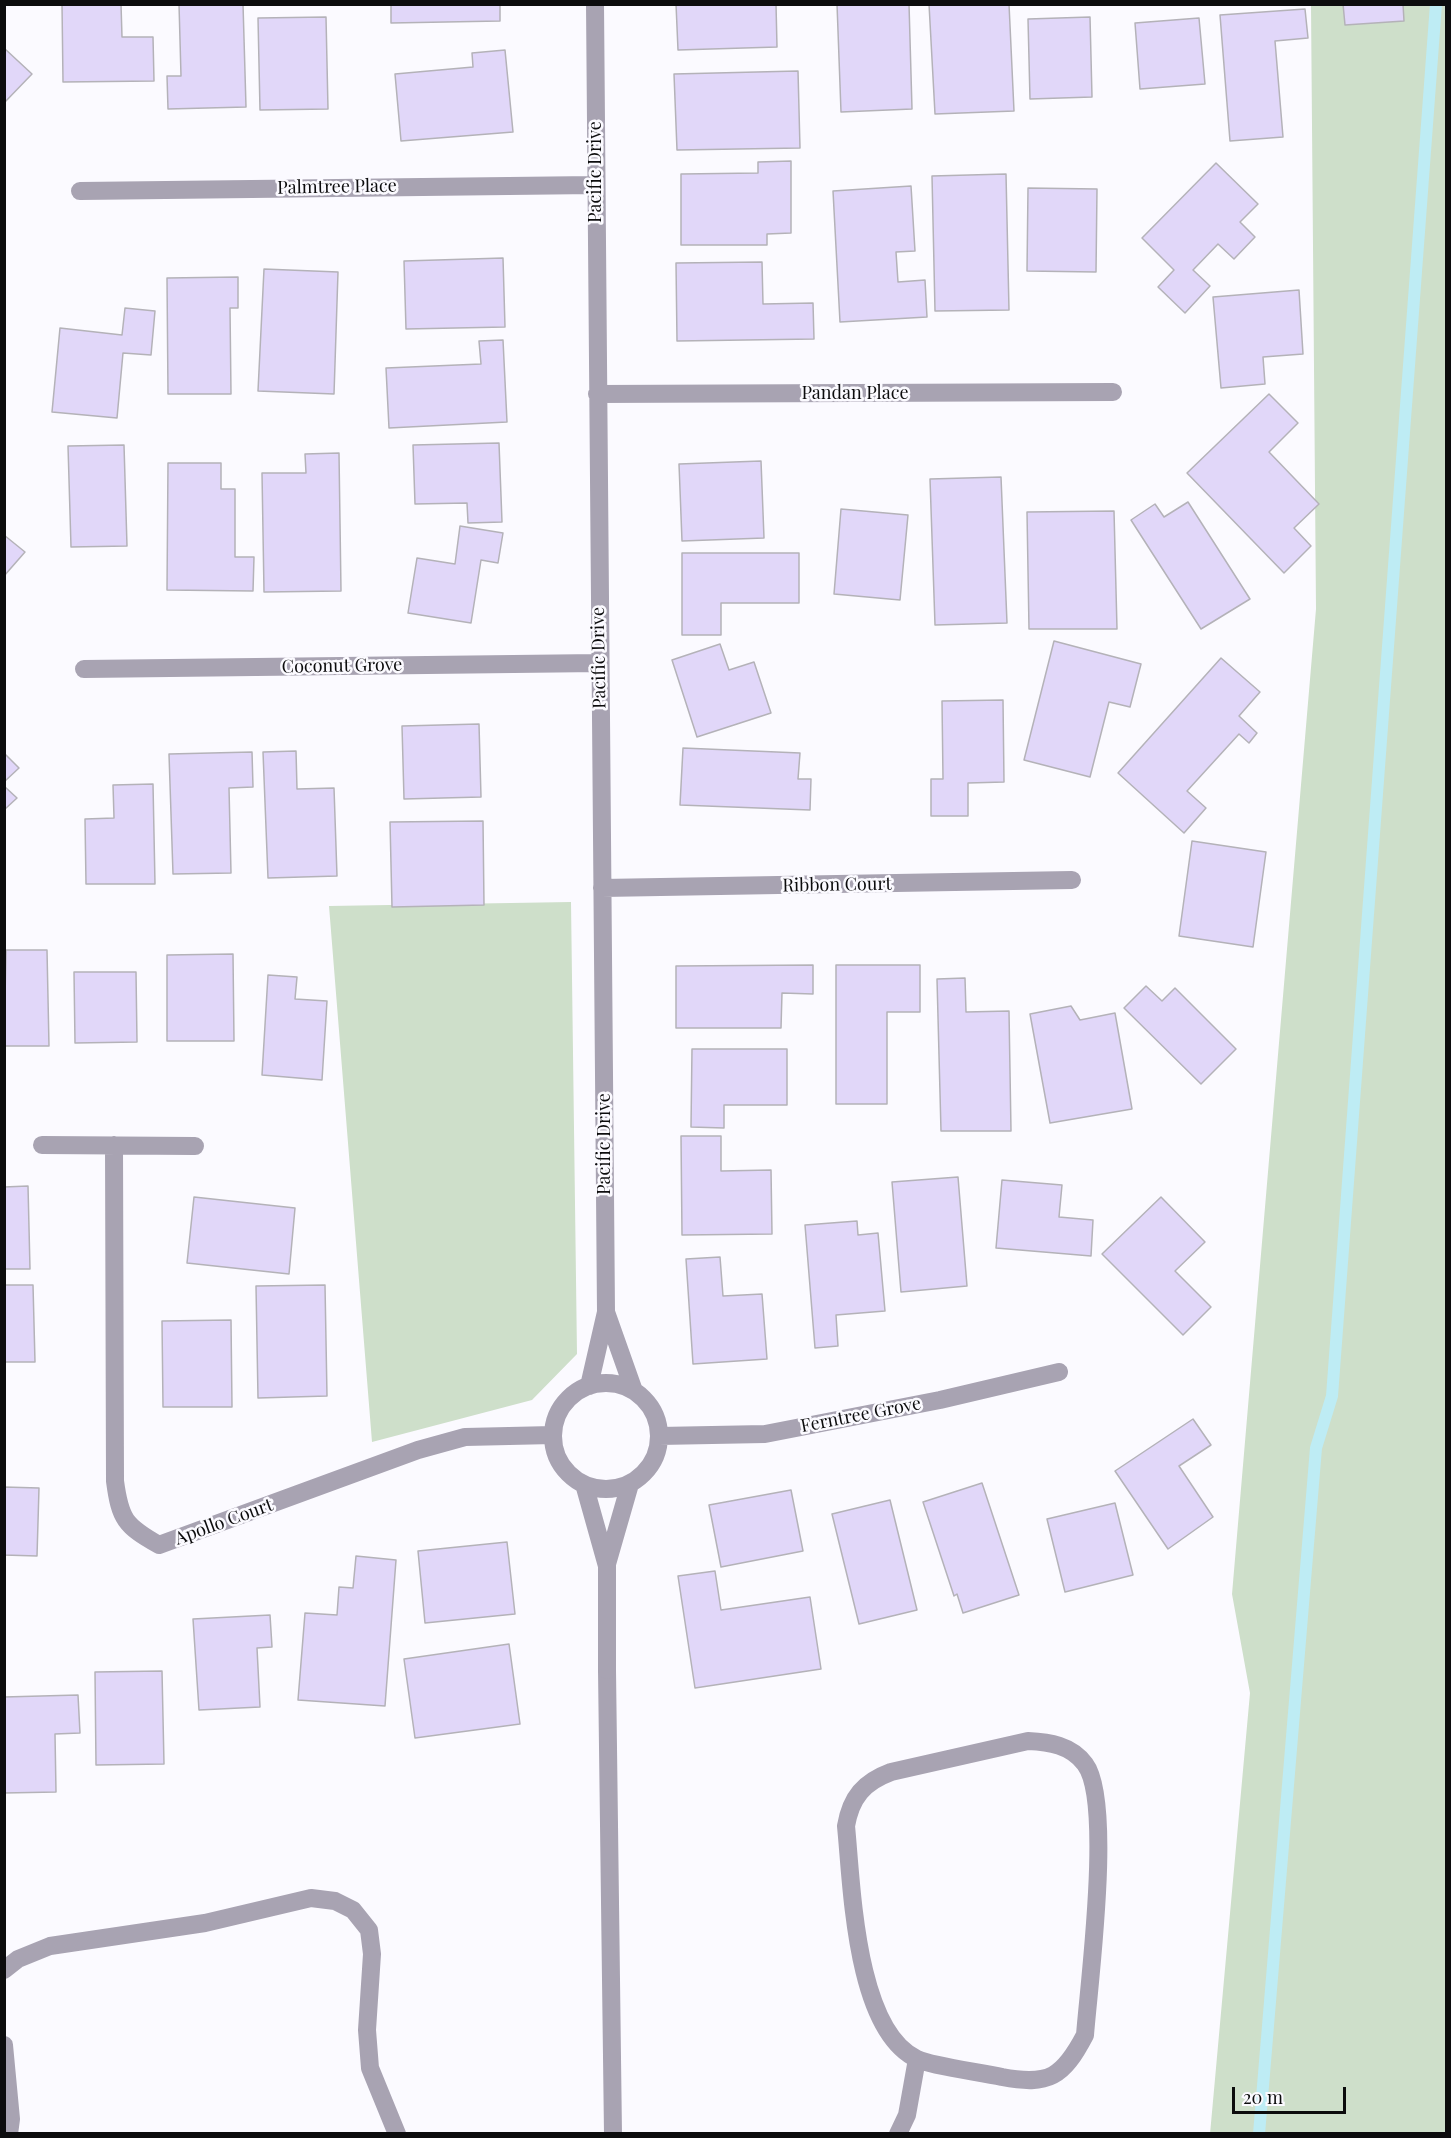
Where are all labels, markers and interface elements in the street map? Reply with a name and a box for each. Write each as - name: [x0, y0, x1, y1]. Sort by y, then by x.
- street label: Pacific Drive: [584, 121, 606, 223]
- street label: Palmtree Place: [277, 175, 397, 199]
- street label: Pandan Place: [801, 382, 909, 404]
- street label: Pacific Drive: [587, 607, 611, 709]
- street label: Coconut Grove: [281, 654, 403, 678]
- street label: Ribbon Court: [782, 873, 892, 897]
- street label: Pacific Drive: [593, 1093, 615, 1195]
- street label: Ferntree Grove: [799, 1393, 923, 1437]
- street label: Apollo Court: [172, 1494, 276, 1550]
- scale bar: [1235, 2075, 1349, 2113]
- text: 20 m: [1243, 2085, 1283, 2109]

